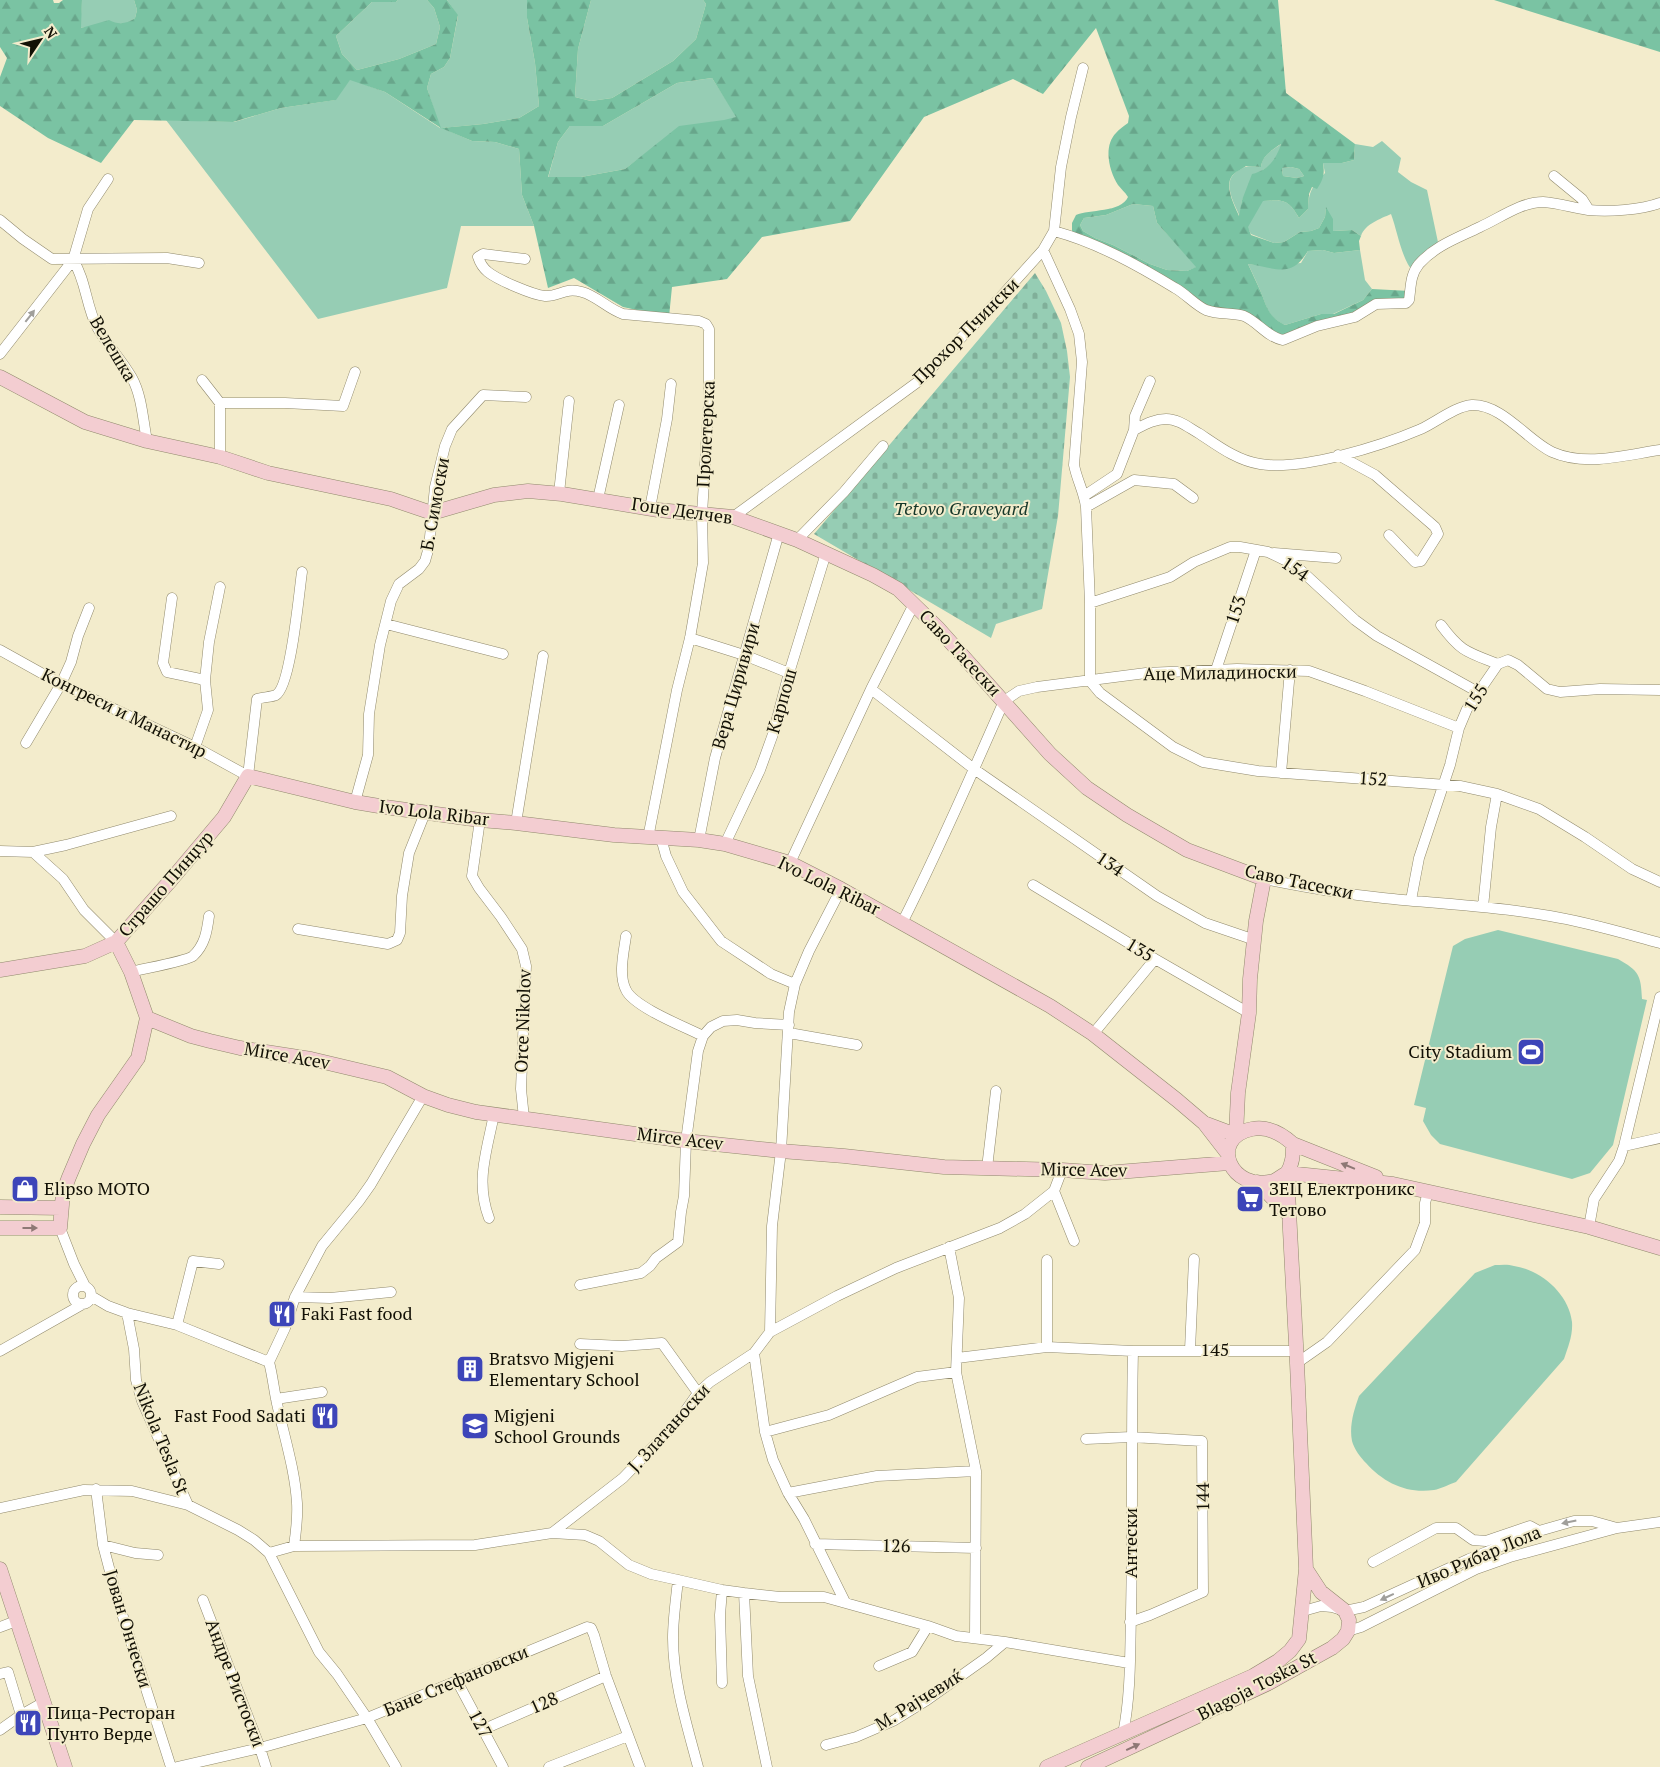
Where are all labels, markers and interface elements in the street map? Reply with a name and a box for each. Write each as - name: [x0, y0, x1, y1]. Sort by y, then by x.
- north arrow: [15, 15, 65, 65]
- text: N: [40, 22, 62, 42]
- street label: Прохор Пчински: [907, 272, 1024, 389]
- one-way arrow: [24, 310, 35, 323]
- street label: Велешка: [85, 311, 143, 386]
- street label: Пролетерска: [690, 380, 720, 488]
- street label: Б. Симоски: [414, 455, 454, 552]
- street label: Гоце Делчев: [630, 491, 734, 529]
- park label: Tetovo Graveyard: [894, 496, 1028, 520]
- street label: 154: [1277, 550, 1315, 586]
- street label: 153: [1219, 592, 1251, 627]
- street label: Саво Тасески: [914, 604, 1007, 701]
- street label: Вера Циривири: [705, 619, 765, 752]
- street label: Аце Миладиноски: [1143, 659, 1297, 685]
- street label: Конгреси и Манастир: [38, 662, 211, 763]
- street label: Карпош: [760, 665, 802, 736]
- street label: 155: [1457, 679, 1493, 716]
- street label: 152: [1358, 765, 1388, 791]
- street label: Ivo Lola Ribar: [378, 793, 491, 831]
- street label: Страшо Пинџур: [112, 825, 218, 942]
- street label: 134: [1092, 845, 1130, 881]
- street label: Ivo Lola Ribar: [774, 850, 885, 920]
- street label: Саво Тасески: [1243, 858, 1356, 904]
- street label: 135: [1122, 931, 1159, 967]
- street label: Orce Nikolov: [508, 968, 536, 1073]
- street label: Mirce Acev: [242, 1036, 333, 1075]
- sports icon: City Stadium: [1516, 1037, 1546, 1067]
- place label: City Stadium: [1408, 1039, 1512, 1063]
- street label: Mirce Acev: [636, 1121, 725, 1155]
- street label: Mirce Acev: [1040, 1156, 1128, 1182]
- one-way arrow: [1340, 1162, 1355, 1169]
- shop icon: Elipso MOTO: [10, 1174, 40, 1204]
- place label: Elipso MOTO: [44, 1176, 150, 1200]
- place label: ЗЕЦ Електроникс Тетово: [1269, 1176, 1415, 1221]
- supermarket icon: ЗЕЦ Електроникс Тетово: [1235, 1184, 1265, 1214]
- one-way arrow: [22, 1224, 38, 1232]
- restaurant icon: Faki Fast food: [267, 1299, 297, 1329]
- place label: Faki Fast food: [301, 1301, 412, 1325]
- street label: 145: [1201, 1337, 1229, 1361]
- place label: Bratsvo Migjeni Elementary School: [489, 1346, 640, 1391]
- building icon: Bratsvo Migjeni Elementary School: [455, 1354, 485, 1384]
- street label: Ј. Златаноски: [622, 1378, 715, 1477]
- street label: Nikola Tesla St: [129, 1379, 195, 1498]
- restaurant icon: Fast Food Sadati: [310, 1401, 340, 1431]
- place label: Fast Food Sadati: [174, 1403, 306, 1427]
- place label: Migjeni School Grounds: [494, 1403, 620, 1448]
- school or university icon: Migjeni School Grounds: [460, 1411, 490, 1441]
- street label: 144: [1190, 1482, 1214, 1512]
- street label: Антески: [1118, 1508, 1142, 1578]
- street label: Иво Рибар Лола: [1413, 1519, 1544, 1593]
- one-way arrow: [1561, 1519, 1577, 1527]
- street label: 126: [881, 1533, 911, 1557]
- street label: Јован Ончески: [100, 1567, 158, 1691]
- one-way arrow: [1380, 1593, 1394, 1601]
- street label: Андре Ристоски: [201, 1615, 271, 1750]
- street label: Бане Стефановски: [380, 1639, 532, 1721]
- street label: Blagoja Toska St: [1193, 1645, 1320, 1725]
- street label: М. Рајчевиќ: [870, 1663, 967, 1735]
- street label: 128: [526, 1685, 562, 1719]
- place label: Пица-Ресторан Пунто Верде: [47, 1700, 175, 1745]
- street label: 127: [464, 1705, 498, 1742]
- restaurant icon: Пица-Ресторан Пунто Верде: [13, 1708, 43, 1738]
- one-way arrow: [1125, 1742, 1140, 1751]

